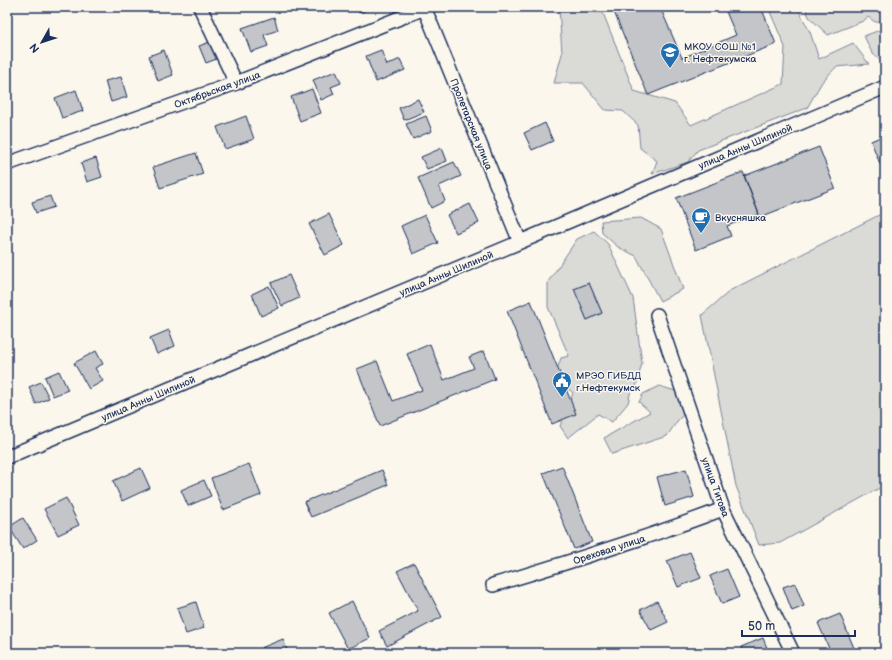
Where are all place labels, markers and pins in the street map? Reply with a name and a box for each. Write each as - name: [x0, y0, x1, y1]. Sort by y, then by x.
- school or university icon: МКОУ СОШ №1 г. Нефтекумска: [659, 41, 681, 69]
- place label: МКОУ СОШ №1 г. Нефтекумска: [684, 41, 757, 65]
- cafe icon: Вкусняшка: [690, 206, 712, 234]
- place label: Вкусняшка: [715, 212, 766, 224]
- public building icon: МРЭО ГИБДД г.Нефтекумск: [551, 370, 573, 398]
- place label: МРЭО ГИБДД г.Нефтекумск: [576, 370, 641, 394]

